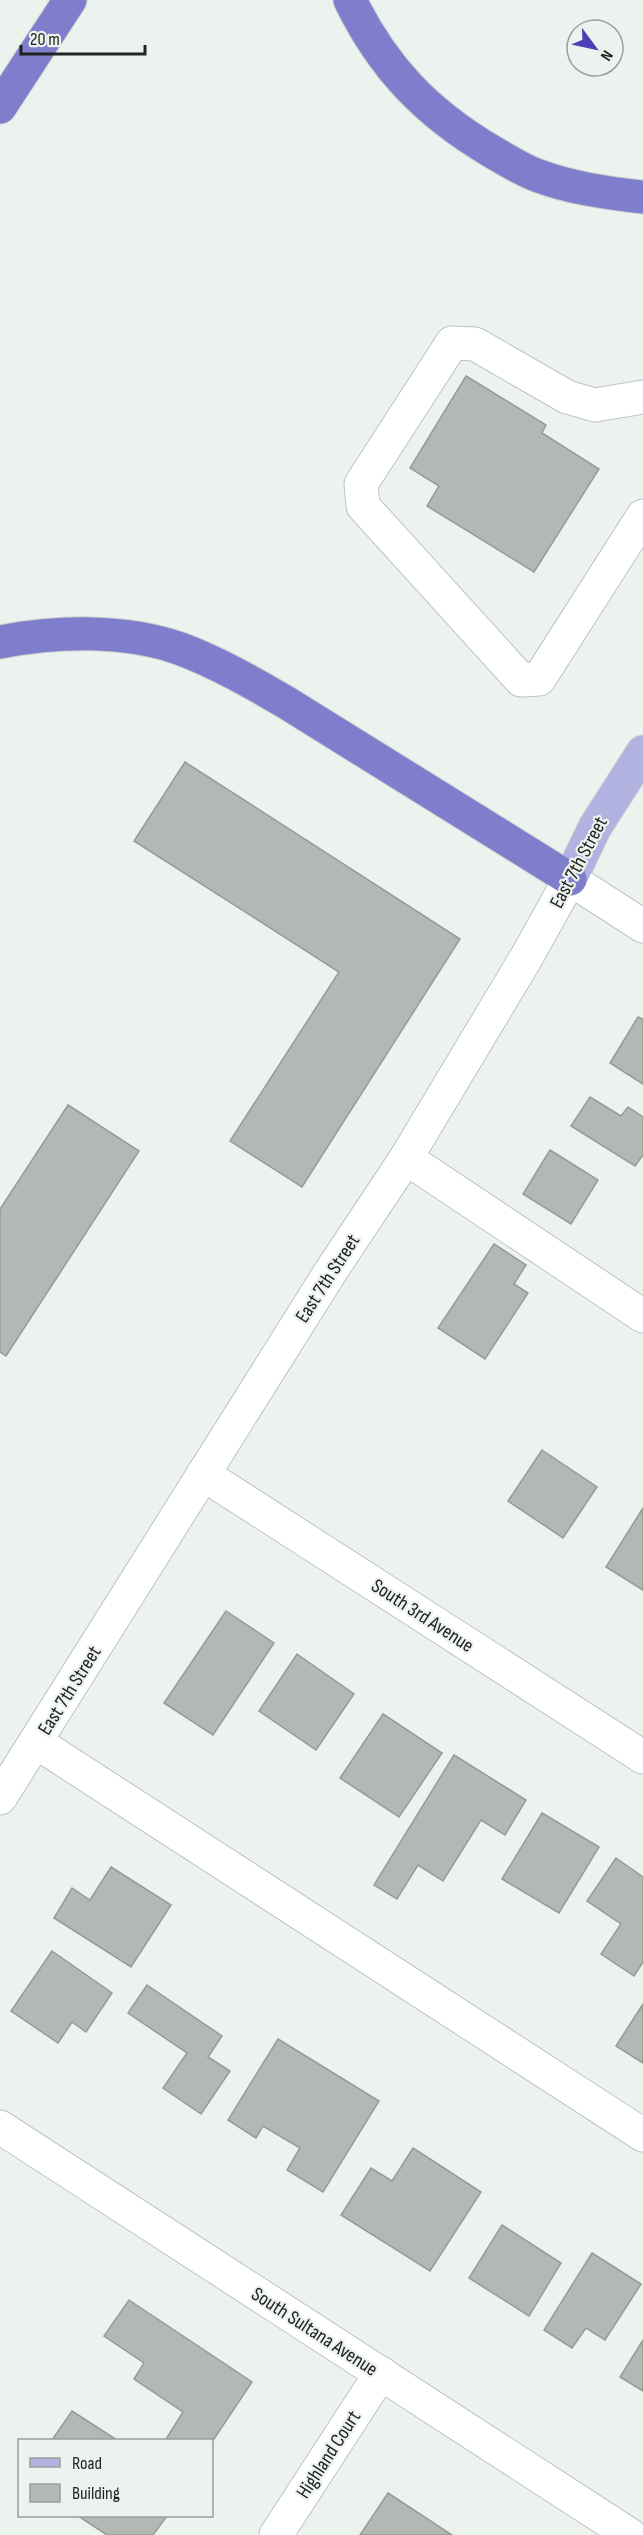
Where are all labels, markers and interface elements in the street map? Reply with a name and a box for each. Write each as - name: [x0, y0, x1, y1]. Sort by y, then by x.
- scale bar: [21, 18, 146, 56]
- north arrow: [565, 18, 625, 78]
- text: 20 m: [30, 29, 60, 50]
- text: N: [596, 47, 617, 64]
- street label: East 7th Street: [545, 813, 613, 912]
- street label: East 7th Street: [290, 1230, 365, 1327]
- street label: South 3rd Avenue: [367, 1574, 478, 1658]
- street label: East 7th Street: [33, 1642, 107, 1739]
- street label: South Sultana Avenue: [247, 2282, 382, 2382]
- street label: Highland Court: [291, 2406, 366, 2503]
- legend: [18, 2439, 213, 2517]
- text: Road: [72, 2453, 102, 2474]
- text: Building: [72, 2483, 120, 2504]

